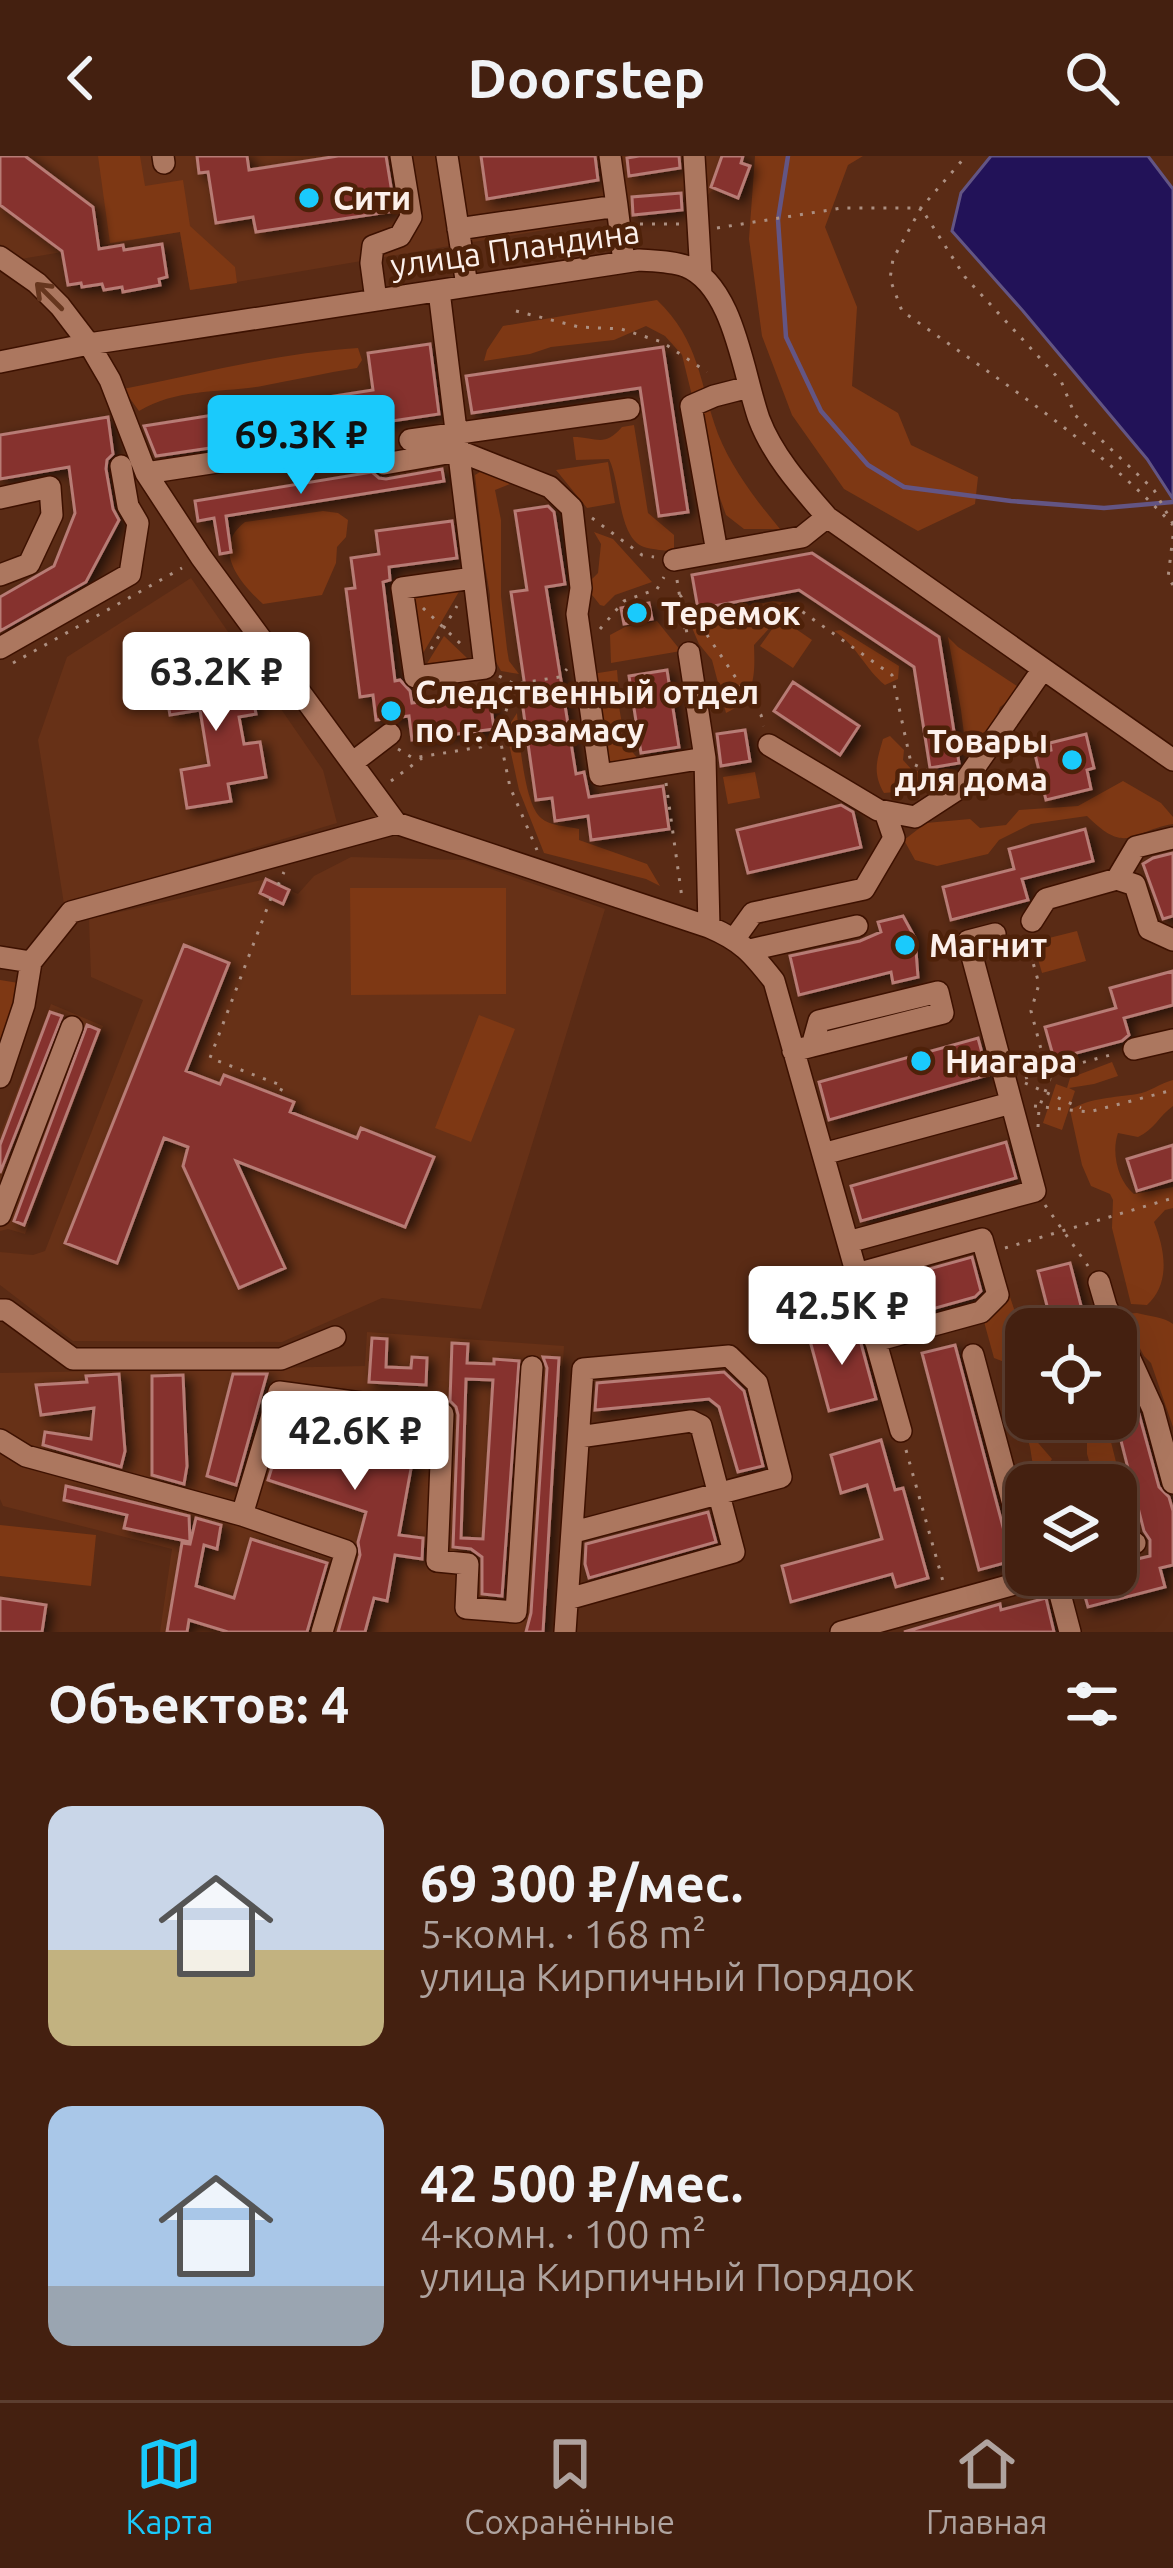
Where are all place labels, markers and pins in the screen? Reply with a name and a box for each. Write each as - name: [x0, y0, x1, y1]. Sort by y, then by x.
- place label: Сити: [333, 179, 411, 216]
- marker: Сити: [296, 185, 322, 211]
- pin: 69.3K ₽: [190, 395, 412, 497]
- place label: Теремок: [661, 594, 801, 631]
- marker: Теремок: [624, 600, 650, 626]
- pin: 63.2K ₽: [105, 632, 327, 734]
- place label: Следственный отдел по г. Арзамасу: [415, 673, 759, 748]
- marker: Следственный отдел по г. Арзамасу: [378, 698, 404, 724]
- place label: Товары для дома: [894, 722, 1048, 797]
- marker: Товары для дома: [1059, 747, 1085, 773]
- place label: Магнит: [929, 926, 1048, 963]
- marker: Магнит: [892, 932, 918, 958]
- place label: Ниагара: [945, 1042, 1077, 1079]
- marker: Ниагара: [908, 1048, 934, 1074]
- pin: 42.5K ₽: [731, 1266, 953, 1368]
- pin: 42.6K ₽: [244, 1391, 466, 1493]

